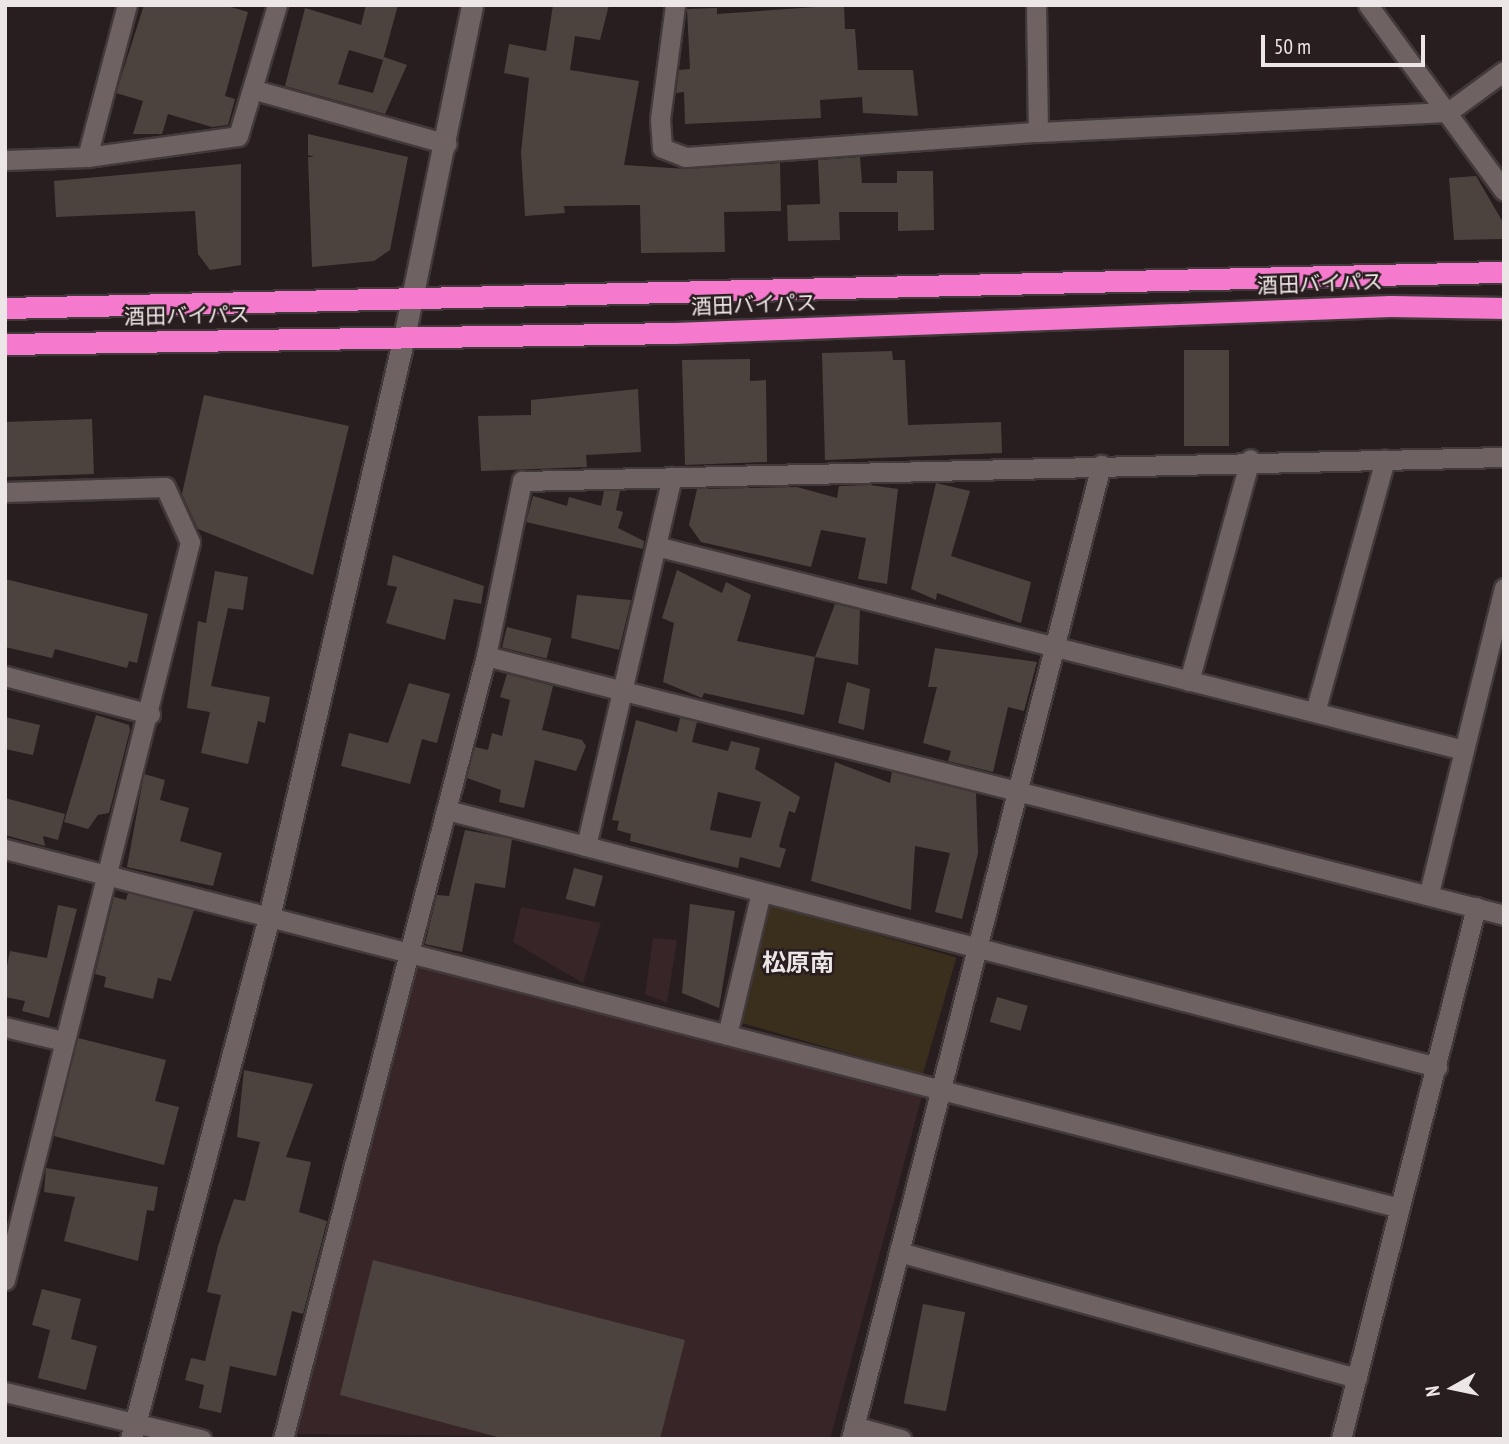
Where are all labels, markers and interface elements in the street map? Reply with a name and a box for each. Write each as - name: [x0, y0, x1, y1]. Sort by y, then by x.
- scale bar: [1264, 21, 1428, 65]
- text: 50 m: [1274, 33, 1311, 60]
- street label: 酒田バイパス: [1257, 269, 1383, 299]
- street label: 酒田バイパス: [691, 290, 817, 320]
- street label: 酒田バイパス: [124, 302, 250, 330]
- district label: 松原南: [762, 949, 834, 977]
- north arrow: [1418, 1353, 1488, 1423]
- text: N: [1420, 1384, 1445, 1398]

